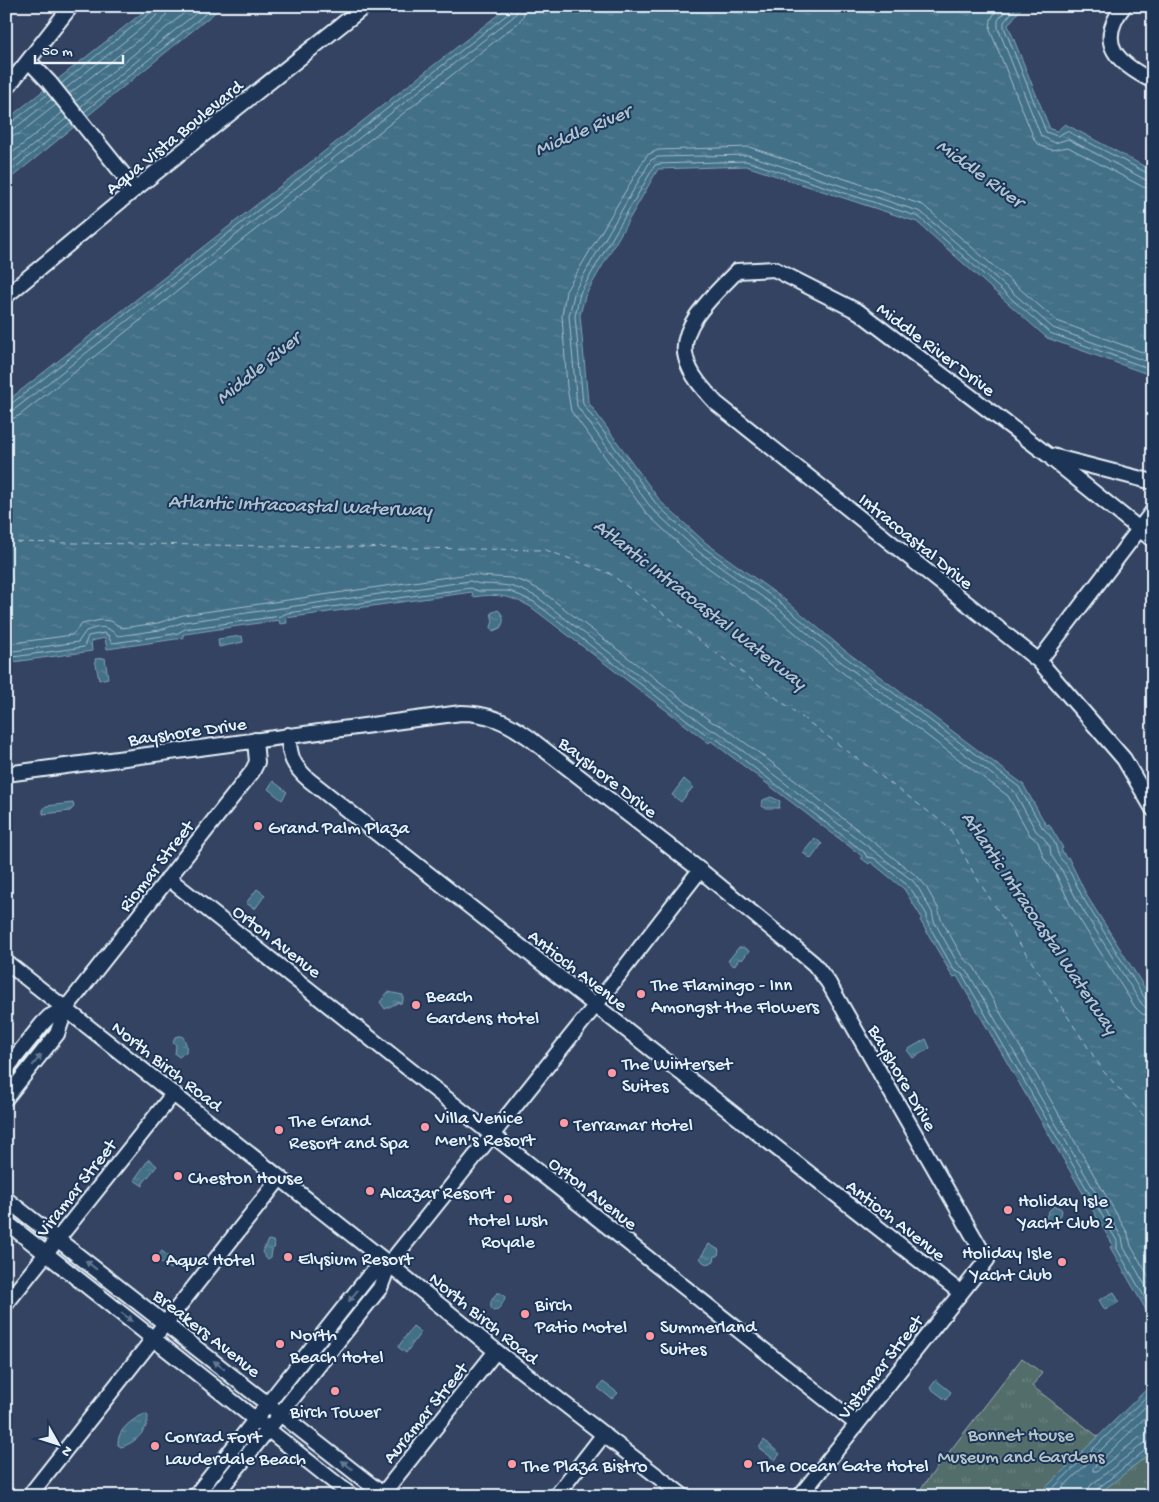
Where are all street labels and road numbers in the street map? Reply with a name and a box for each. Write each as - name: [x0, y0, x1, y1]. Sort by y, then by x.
- street label: Aqua Vista Boulevard: [102, 75, 250, 201]
- street label: Middle River Drive: [871, 299, 999, 403]
- street label: Intracoastal Drive: [853, 489, 977, 596]
- street label: Bayshore Drive: [126, 714, 248, 753]
- street label: Bayshore Drive: [552, 732, 661, 825]
- street label: Riomar Street: [115, 815, 202, 918]
- street label: Orton Avenue: [227, 901, 325, 985]
- street label: Antioch Avenue: [522, 926, 631, 1018]
- street label: North Birch Road: [106, 1017, 227, 1119]
- street label: Bayshore Drive: [861, 1021, 941, 1136]
- street label: Viramar Street: [32, 1134, 124, 1243]
- street label: Orton Avenue: [543, 1153, 641, 1237]
- street label: Antioch Avenue: [840, 1176, 949, 1268]
- street label: North Birch Road: [423, 1268, 544, 1372]
- street label: Breakers Avenue: [147, 1285, 264, 1384]
- street label: Vistamar Street: [833, 1310, 931, 1426]
- street label: Auramar Street: [379, 1357, 476, 1469]

